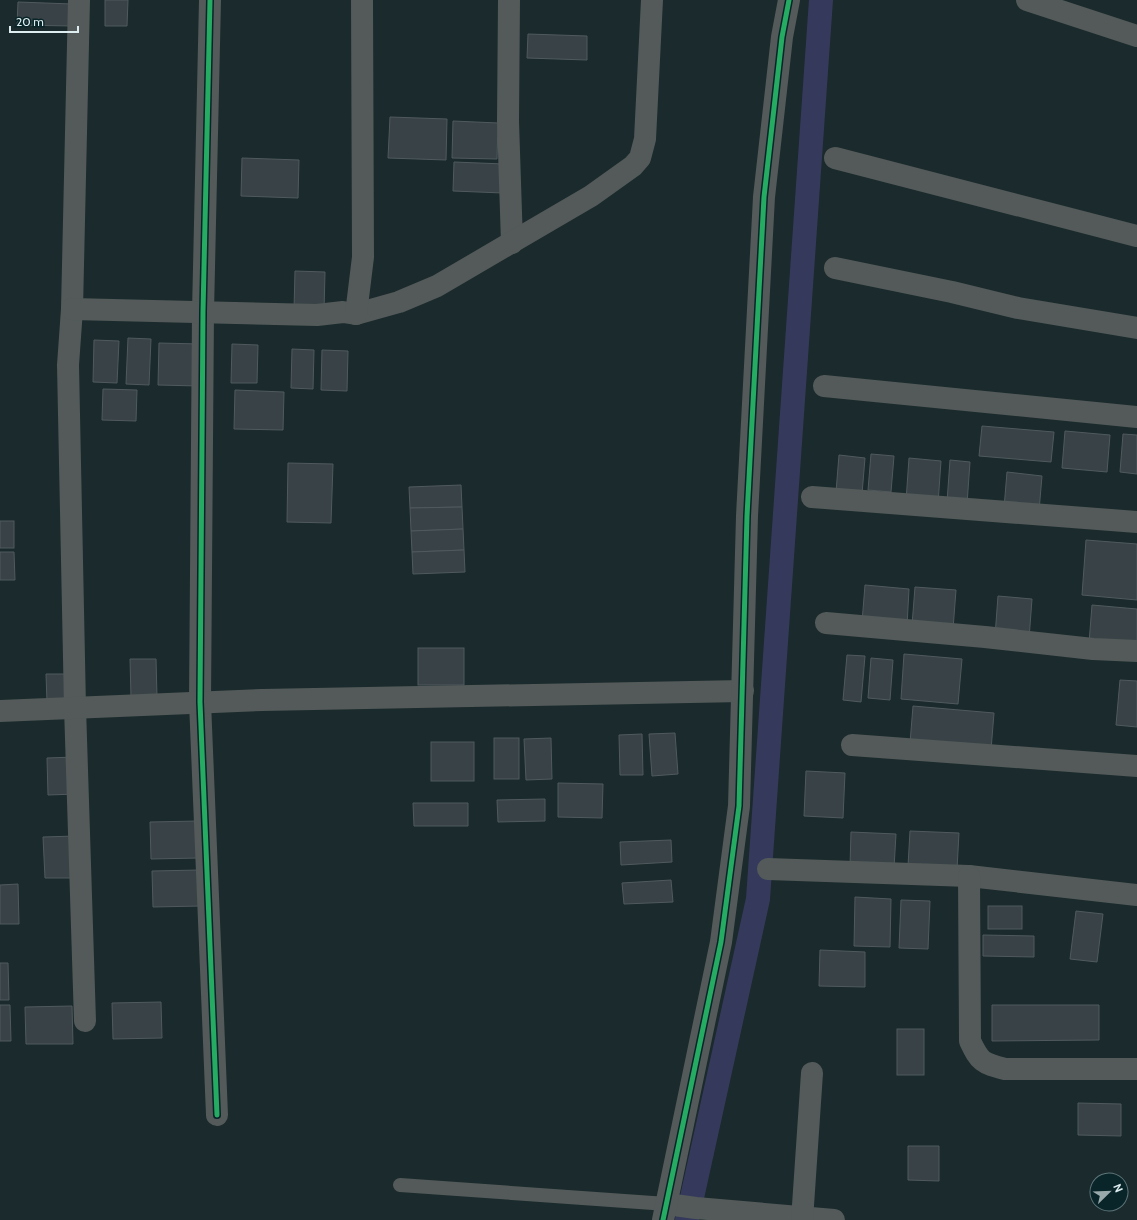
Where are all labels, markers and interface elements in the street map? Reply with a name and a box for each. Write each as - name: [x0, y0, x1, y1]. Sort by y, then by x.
- scale bar: [10, 8, 78, 34]
- text: 20 m: [16, 14, 44, 29]
- north arrow: [1089, 1172, 1129, 1212]
- text: N: [1110, 1182, 1126, 1194]

